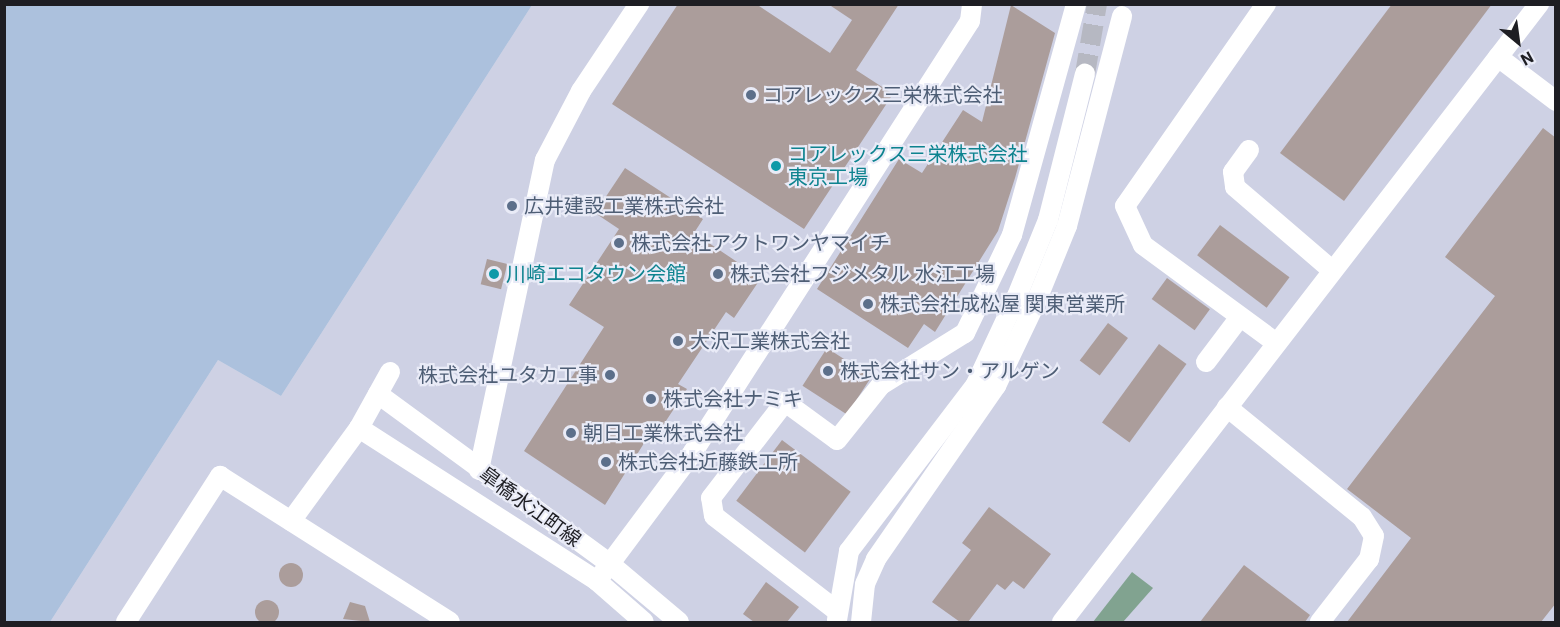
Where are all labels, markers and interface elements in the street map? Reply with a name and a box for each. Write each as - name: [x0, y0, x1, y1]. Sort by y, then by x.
- north arrow: [1488, 12, 1548, 72]
- text: N: [1517, 47, 1537, 69]
- place label: コアレックス三栄株式会社: [763, 83, 1003, 107]
- marker: コアレックス三栄株式会社: [744, 88, 758, 102]
- place label: コアレックス三栄株式会社 東京工場: [788, 142, 1028, 189]
- marker: コアレックス三栄株式会社 東京工場: [769, 159, 783, 173]
- place label: 広井建設工業株式会社: [524, 194, 724, 218]
- marker: 広井建設工業株式会社: [505, 199, 519, 213]
- place label: 株式会社アクトワンヤマイチ: [631, 231, 891, 255]
- marker: 株式会社アクトワンヤマイチ: [612, 236, 626, 250]
- place label: 川崎エコタウン会館: [506, 262, 686, 286]
- place label: 株式会社フジメタル 水江工場: [730, 262, 995, 286]
- marker: 川崎エコタウン会館: [487, 267, 501, 281]
- marker: 株式会社フジメタル 水江工場: [711, 267, 725, 281]
- place label: 株式会社成松屋 関東営業所: [880, 292, 1125, 316]
- marker: 株式会社成松屋 関東営業所: [861, 297, 875, 311]
- place label: 大沢工業株式会社: [690, 329, 850, 353]
- marker: 大沢工業株式会社: [671, 334, 685, 348]
- place label: 株式会社サン・アルゲン: [840, 359, 1060, 383]
- place label: 株式会社ユタカ工事: [418, 363, 598, 387]
- marker: 株式会社サン・アルゲン: [821, 364, 835, 378]
- marker: 株式会社ユタカ工事: [603, 368, 617, 382]
- place label: 株式会社ナミキ: [663, 387, 803, 411]
- marker: 株式会社ナミキ: [644, 392, 658, 406]
- place label: 朝日工業株式会社: [583, 421, 743, 445]
- marker: 朝日工業株式会社: [564, 426, 578, 440]
- place label: 株式会社近藤鉄工所: [618, 450, 798, 474]
- marker: 株式会社近藤鉄工所: [599, 455, 613, 469]
- street label: 皐橋水江町線: [474, 462, 586, 552]

